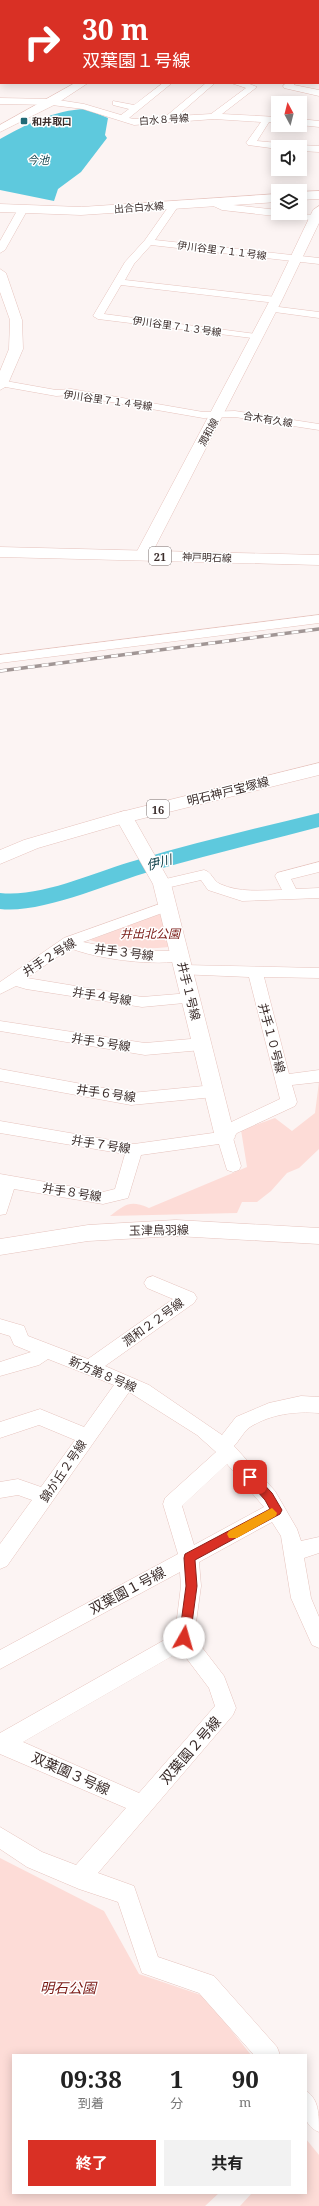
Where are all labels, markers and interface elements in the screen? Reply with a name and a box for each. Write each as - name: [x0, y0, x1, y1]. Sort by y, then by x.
- text: 30 m: [82, 10, 149, 48]
- icon: right: [16, 16, 68, 68]
- text: 双葉園１号線: [82, 48, 190, 72]
- north arrow: [271, 96, 307, 132]
- map controls: [271, 96, 307, 220]
- street label: 白水８号線: [139, 110, 189, 128]
- place label: 和井取口: [32, 114, 72, 128]
- marker: 和井取口: [19, 116, 29, 126]
- button: sound: [271, 140, 307, 176]
- water label: 今池: [27, 152, 50, 167]
- button: layers: [271, 184, 307, 220]
- street label: 出合白水線: [114, 198, 164, 216]
- street label: 伊川谷里７１１号線: [176, 238, 268, 262]
- street label: 伊川谷里７１３号線: [131, 313, 223, 339]
- street label: 伊川谷里７１４号線: [62, 387, 154, 413]
- street label: 合木有久線: [242, 408, 294, 430]
- street label: 潤和線: [195, 415, 221, 449]
- road number: 21: [149, 547, 171, 565]
- street label: 神戸明石線: [182, 549, 232, 565]
- street label: 明石神戸宝塚線: [185, 773, 271, 809]
- road number: 16: [147, 800, 169, 818]
- water label: 伊川: [144, 849, 176, 874]
- park label: 井出北公園: [120, 925, 182, 942]
- street label: 井手２号線: [19, 934, 79, 980]
- street label: 井手３号線: [93, 940, 155, 964]
- street label: 井手１号線: [173, 960, 205, 1022]
- street label: 井手４号線: [71, 983, 133, 1009]
- street label: 井手１０号線: [254, 1001, 290, 1075]
- street label: 井手５号線: [70, 1029, 132, 1055]
- street label: 井手６号線: [75, 1080, 137, 1106]
- street label: 井手７号線: [70, 1131, 132, 1157]
- street label: 井手８号線: [41, 1179, 103, 1205]
- street label: 玉津鳥羽線: [129, 1221, 189, 1239]
- street label: 潤和２２号線: [119, 1294, 187, 1350]
- street label: 新方第８号線: [67, 1352, 139, 1396]
- street label: 錦が丘２号線: [36, 1436, 90, 1506]
- pin: [233, 1460, 267, 1494]
- icon: arrive: [239, 1466, 261, 1488]
- street label: 双葉園１号線: [85, 1562, 169, 1618]
- position arrow: [163, 1617, 205, 1659]
- street label: 双葉園２号線: [155, 1712, 225, 1788]
- street label: 双葉園３号線: [29, 1747, 113, 1799]
- park label: 明石公園: [40, 1978, 98, 1997]
- text: 09:38: [60, 2062, 122, 2095]
- text: 1: [170, 2062, 183, 2095]
- text: 90: [232, 2062, 259, 2095]
- text: m: [239, 2093, 251, 2111]
- text: 到着: [78, 2094, 104, 2112]
- text: 分: [170, 2094, 183, 2112]
- button: 終了: [28, 2140, 156, 2186]
- button: 共有: [164, 2140, 291, 2186]

